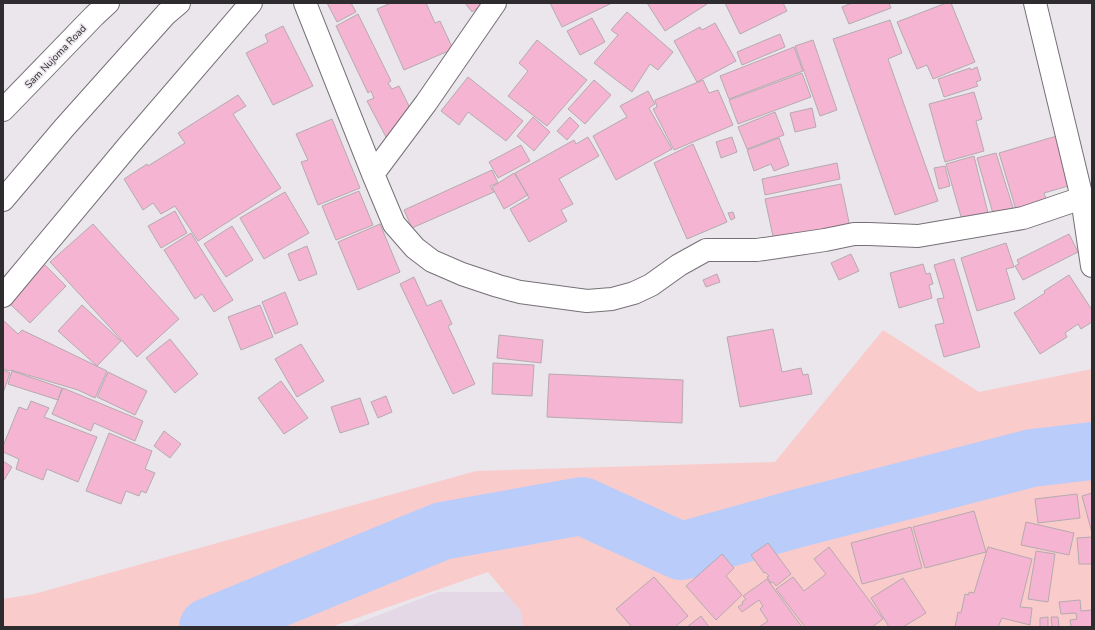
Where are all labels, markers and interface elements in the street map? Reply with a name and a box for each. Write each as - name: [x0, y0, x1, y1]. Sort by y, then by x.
- street label: Sam Nujoma Road: [22, 22, 90, 91]

